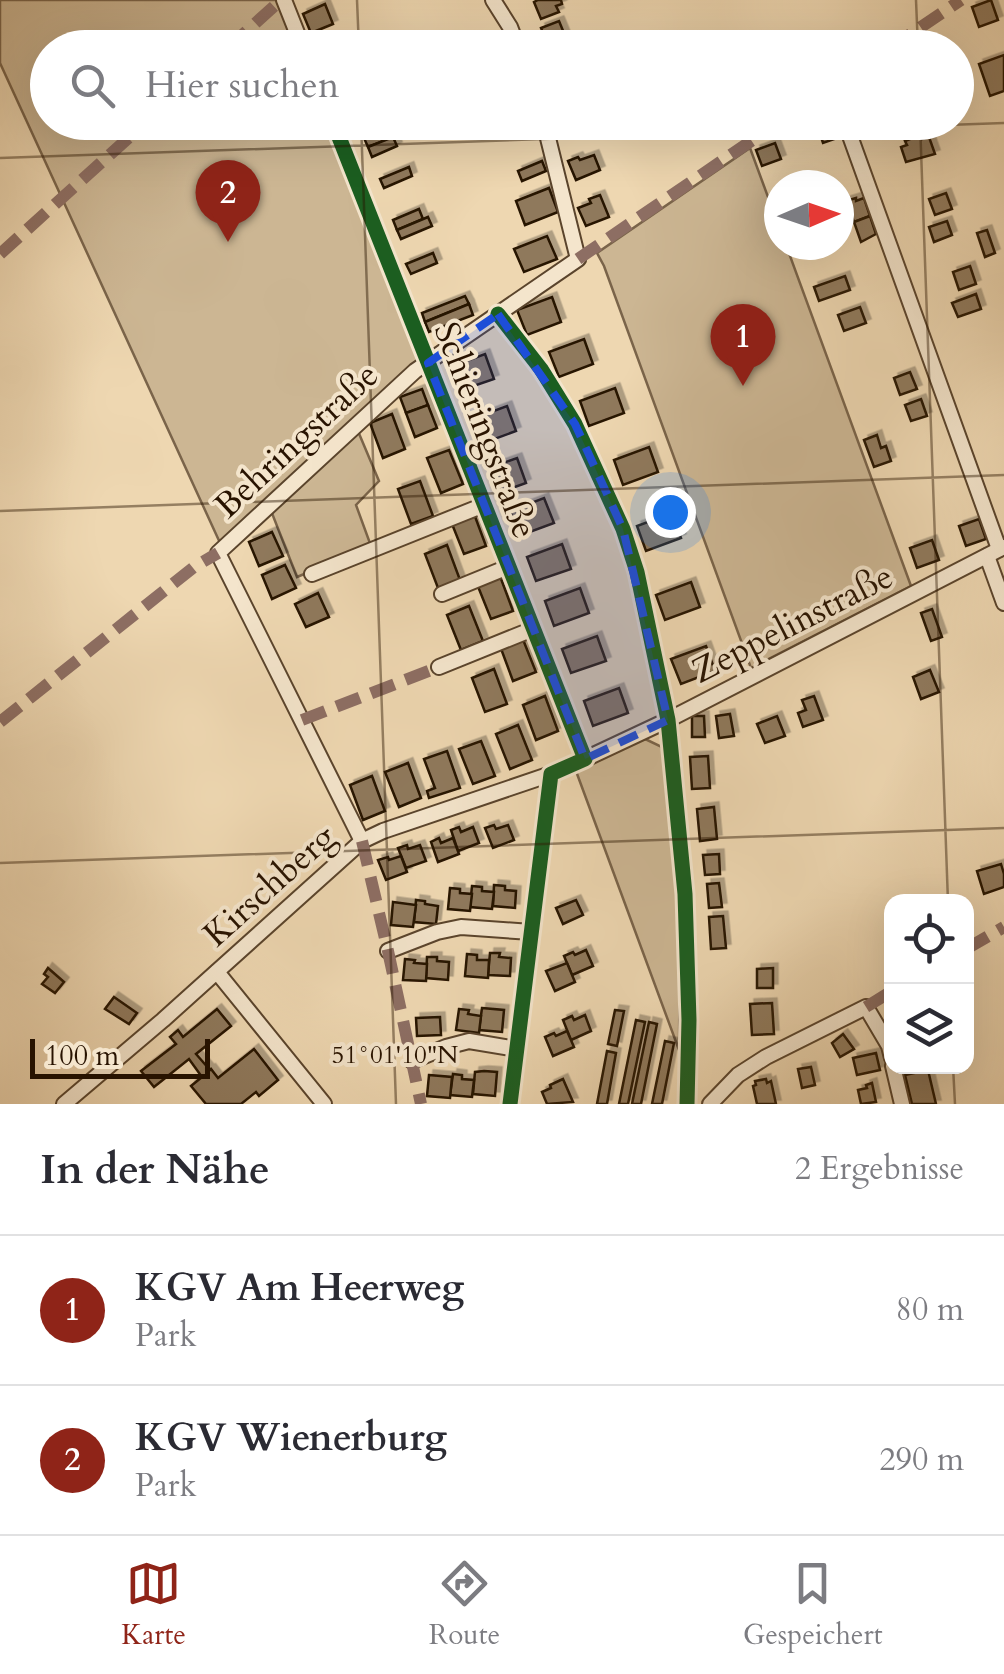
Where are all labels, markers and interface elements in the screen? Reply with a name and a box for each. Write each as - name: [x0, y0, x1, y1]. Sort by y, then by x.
- search box: [30, 30, 974, 140]
- icon: search: [65, 58, 120, 113]
- text: Hier suchen: [145, 59, 339, 111]
- pin: 2: [196, 160, 260, 242]
- north arrow: [764, 170, 854, 260]
- pin: 1: [710, 304, 776, 386]
- street label: Schieringstraße: [422, 315, 548, 545]
- street label: Behringstraße: [204, 352, 389, 529]
- your location: [645, 487, 696, 538]
- street label: Zeppelinstraße: [684, 553, 901, 695]
- street label: Kirschberg: [193, 813, 346, 958]
- map controls: [884, 894, 974, 1074]
- button: locate: [884, 894, 974, 984]
- button: layers: [884, 984, 974, 1074]
- scale bar: [30, 1034, 210, 1078]
- text: 100 m: [45, 1037, 119, 1075]
- text: 51°01'10"N: [332, 1038, 458, 1072]
- text: In der Nähe: [40, 1141, 270, 1198]
- text: 2 Ergebnisse: [795, 1147, 964, 1191]
- text: KGV Am Heerweg: [135, 1262, 464, 1314]
- text: 1: [64, 1288, 81, 1332]
- text: 80 m: [896, 1288, 964, 1332]
- text: Park: [135, 1314, 197, 1358]
- text: KGV Wienerburg: [135, 1412, 447, 1464]
- text: 2: [64, 1438, 81, 1482]
- text: 290 m: [879, 1438, 964, 1482]
- text: Park: [135, 1464, 197, 1508]
- tab: Karte: [121, 1556, 186, 1654]
- tab: Route: [429, 1556, 500, 1654]
- tab: Gespeichert: [743, 1556, 883, 1654]

